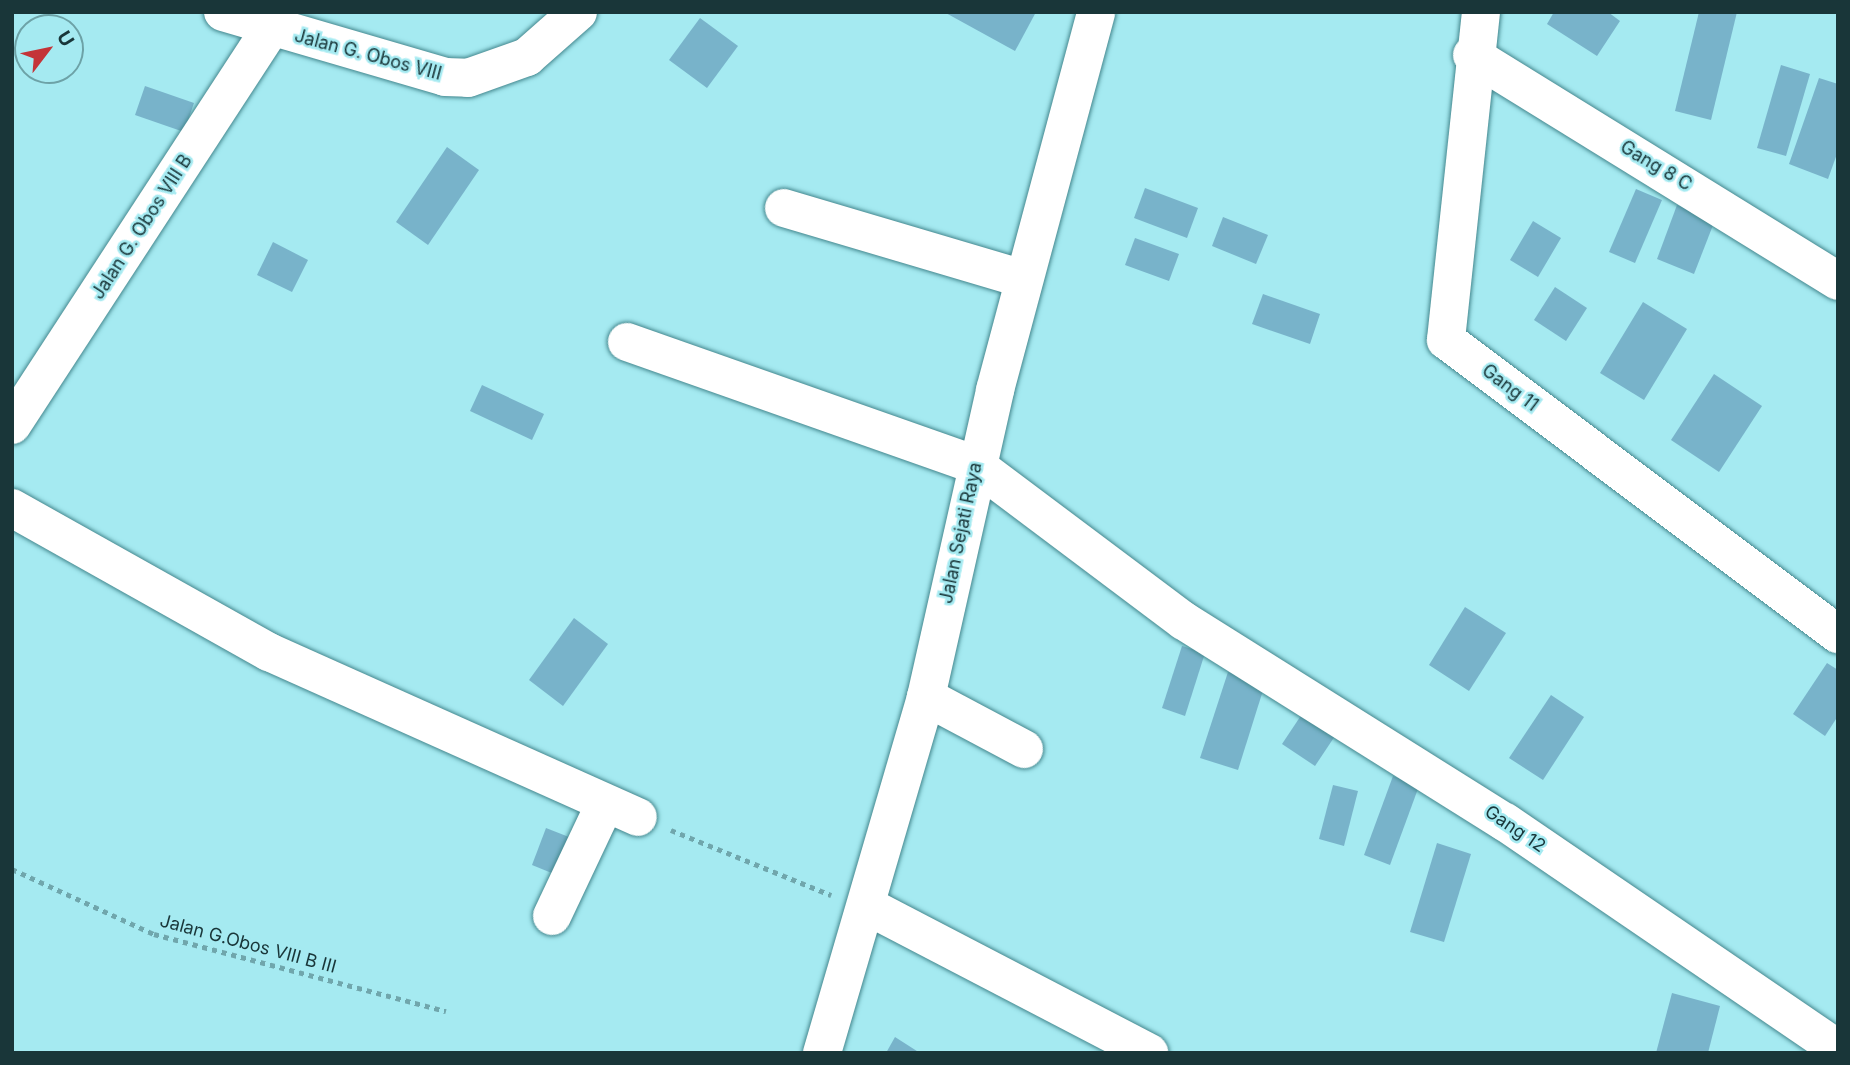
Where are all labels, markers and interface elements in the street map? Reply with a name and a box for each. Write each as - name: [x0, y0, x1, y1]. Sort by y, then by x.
- north arrow: [14, 14, 84, 84]
- street label: Jalan G. Obos VIII: [292, 25, 444, 85]
- text: U: [52, 27, 79, 51]
- street label: Gang 8 C: [1616, 136, 1696, 196]
- street label: Jalan G. Obos VIII B: [87, 151, 197, 303]
- street label: Gang 11: [1478, 360, 1542, 416]
- street label: Jalan Sejati Raya: [935, 460, 987, 606]
- street label: Gang 12: [1481, 801, 1549, 857]
- street label: Jalan G.Obos VIII B III: [157, 910, 339, 978]

